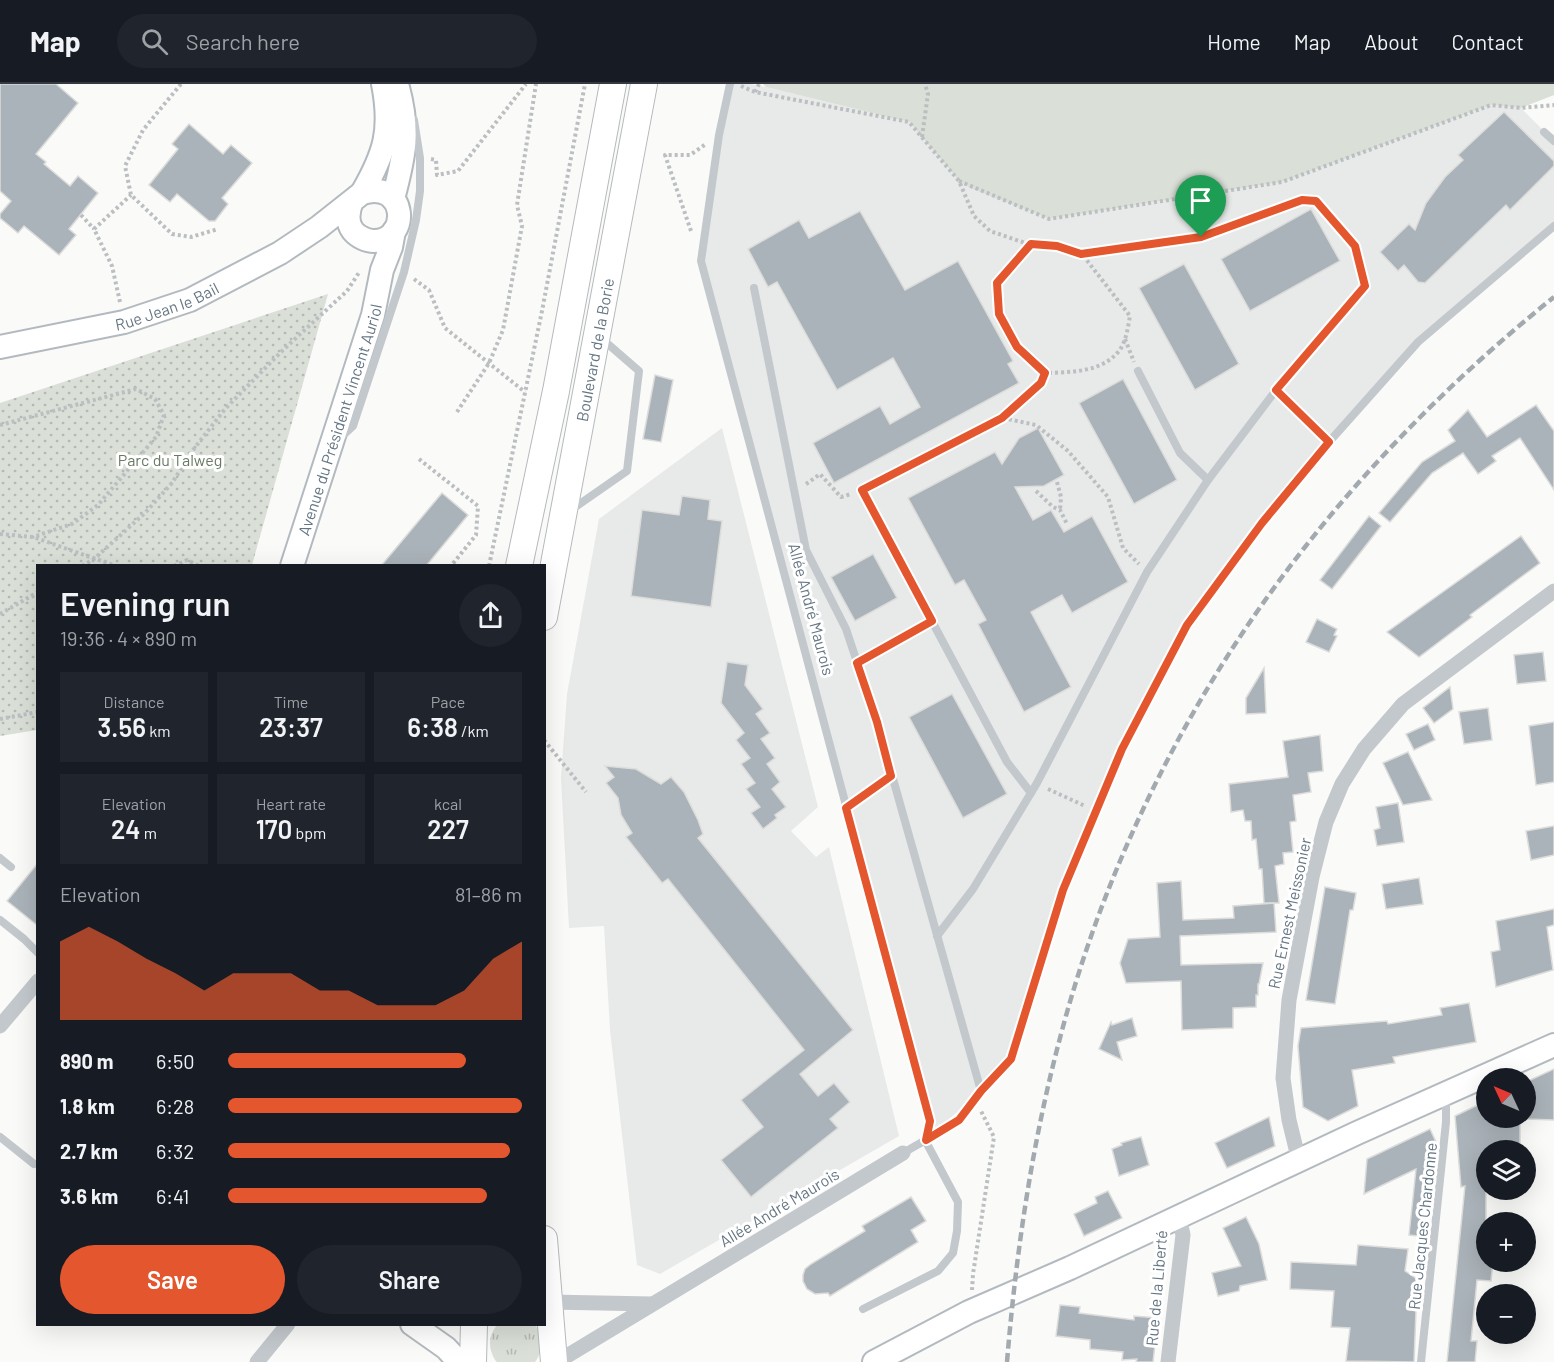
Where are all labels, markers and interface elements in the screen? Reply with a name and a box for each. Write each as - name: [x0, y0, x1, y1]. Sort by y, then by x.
- search box: [117, 14, 537, 68]
- text: Map: [30, 24, 81, 58]
- icon: search: [138, 25, 171, 58]
- text: Search here: [186, 28, 300, 54]
- text: Home: [1207, 29, 1261, 54]
- text: Map: [1294, 29, 1331, 54]
- text: About: [1364, 29, 1419, 54]
- text: Contact: [1452, 29, 1524, 54]
- pin: [1175, 175, 1226, 237]
- icon: arrive: [1184, 184, 1217, 217]
- street label: Boulevard de la Borie: [571, 276, 617, 423]
- street label: Rue Jean le Bail: [113, 277, 221, 333]
- street label: Avenue du Président Vincent Auriol: [293, 302, 385, 538]
- park label: Parc du Talweg: [118, 450, 222, 469]
- street label: Allée André Maurois: [785, 541, 839, 677]
- text: Evening run: [60, 583, 230, 623]
- button: share: [459, 584, 522, 647]
- text: 19:36 · 4 × 890 m: [60, 626, 197, 650]
- text: Distance: [104, 692, 164, 711]
- text: Time: [274, 692, 308, 711]
- text: Pace: [431, 692, 465, 711]
- text: 3.56: [98, 711, 146, 742]
- text: 23:37: [259, 711, 323, 742]
- text: 6:38: [407, 711, 458, 742]
- text: km: [146, 721, 170, 740]
- text: /km: [458, 721, 489, 740]
- text: Elevation: [102, 794, 166, 813]
- text: Heart rate: [256, 794, 326, 813]
- text: kcal: [434, 794, 462, 813]
- text: 24: [111, 813, 141, 844]
- text: 170: [256, 813, 292, 844]
- text: 227: [427, 813, 469, 844]
- text: m: [141, 823, 157, 842]
- text: bpm: [292, 823, 326, 842]
- street label: Rue Ernest Meissonier: [1264, 835, 1314, 990]
- text: Elevation: [60, 882, 141, 906]
- text: 81–86 m: [455, 882, 522, 906]
- text: 890 m: [60, 1049, 114, 1073]
- text: 6:50: [156, 1049, 195, 1073]
- north arrow: [1476, 1068, 1536, 1128]
- map controls: [1476, 1068, 1536, 1344]
- text: 1.8 km: [60, 1094, 115, 1118]
- text: 6:28: [156, 1094, 194, 1118]
- text: 2.7 km: [60, 1139, 118, 1163]
- text: 6:32: [156, 1139, 194, 1163]
- button: layers: [1476, 1140, 1536, 1200]
- street label: Rue Jacques Chardonne: [1404, 1142, 1440, 1310]
- street label: Allée André Maurois: [716, 1164, 842, 1250]
- text: 3.6 km: [60, 1184, 118, 1208]
- text: 6:41: [156, 1184, 189, 1208]
- button: +: [1476, 1212, 1536, 1272]
- street label: Rue de la Liberté: [1141, 1229, 1171, 1347]
- button: Save: [60, 1245, 285, 1314]
- button: Share: [297, 1245, 522, 1314]
- button: −: [1476, 1284, 1536, 1344]

